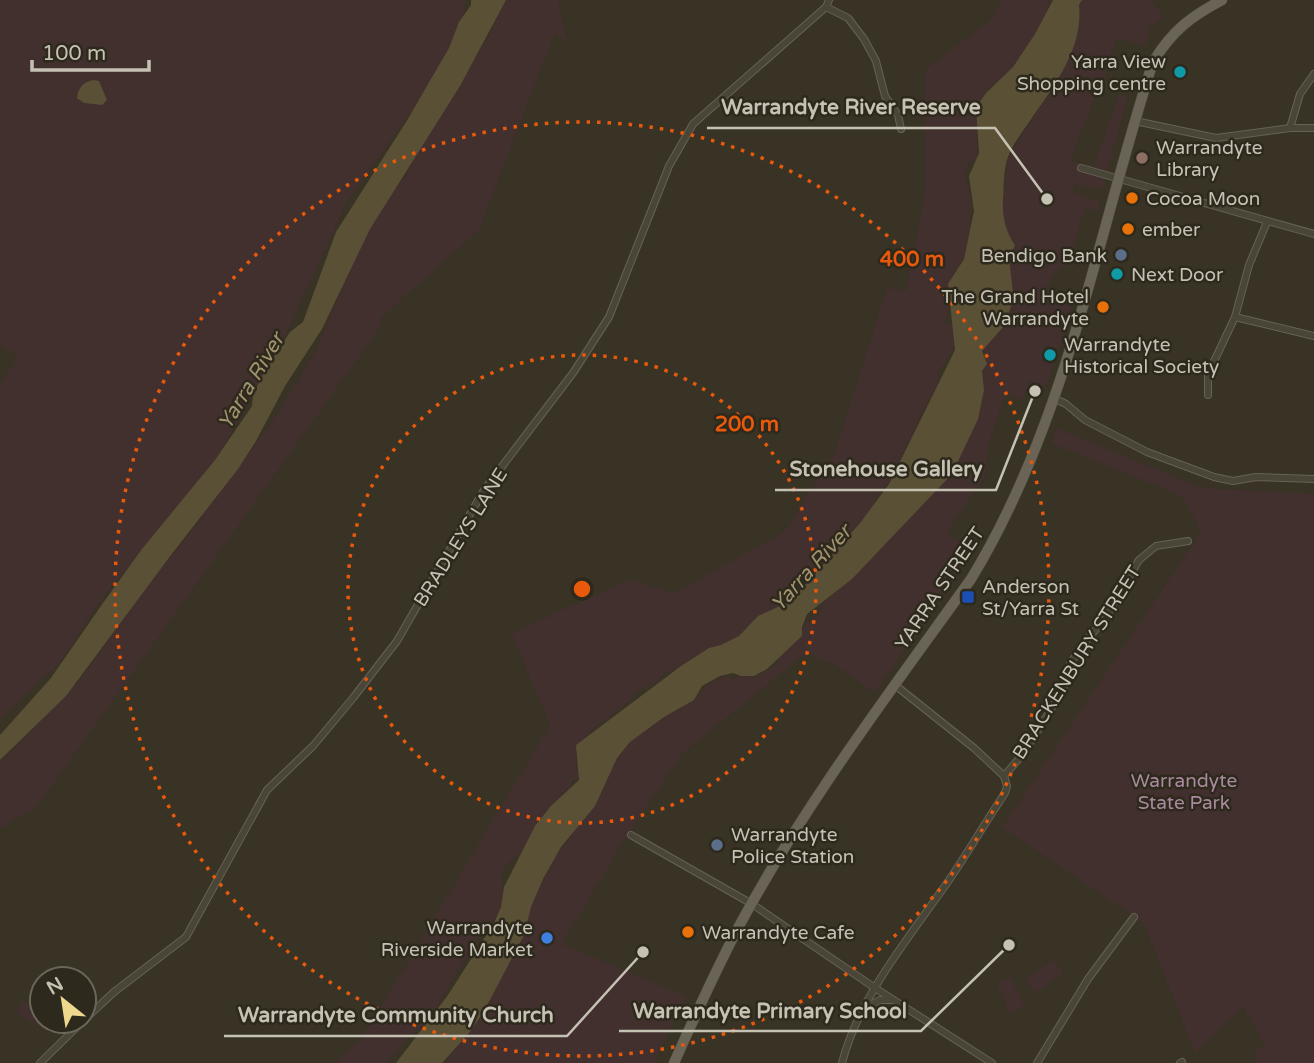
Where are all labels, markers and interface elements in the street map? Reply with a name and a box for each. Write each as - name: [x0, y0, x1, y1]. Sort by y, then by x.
- scale bar: [32, 28, 149, 72]
- text: 100 m: [42, 41, 106, 66]
- place label: Yarra View Shopping centre: [1017, 51, 1166, 95]
- marker: Yarra View Shopping centre: [1172, 64, 1188, 80]
- callout: Warrandyte River Reserve: [707, 86, 995, 128]
- text: Warrandyte River Reserve: [721, 95, 981, 120]
- place label: Warrandyte Library: [1156, 137, 1262, 181]
- marker: Warrandyte Library: [1134, 150, 1150, 166]
- place label: Cocoa Moon: [1146, 188, 1260, 210]
- marker: Cocoa Moon: [1124, 190, 1140, 206]
- place label: ember: [1142, 219, 1201, 241]
- marker: ember: [1120, 221, 1136, 237]
- place label: Bendigo Bank: [981, 245, 1107, 267]
- text: 400 m: [880, 247, 944, 272]
- marker: Bendigo Bank: [1113, 247, 1129, 263]
- place label: Next Door: [1131, 264, 1224, 286]
- marker: Next Door: [1109, 266, 1125, 282]
- place label: The Grand Hotel Warrandyte: [941, 286, 1089, 330]
- marker: The Grand Hotel Warrandyte: [1095, 299, 1111, 315]
- water label: Yarra River: [213, 326, 291, 434]
- place label: Warrandyte Historical Society: [1064, 334, 1219, 378]
- marker: Warrandyte Historical Society: [1042, 347, 1058, 363]
- text: 200 m: [715, 412, 779, 437]
- callout: Stonehouse Gallery: [775, 448, 996, 490]
- text: Stonehouse Gallery: [790, 457, 983, 482]
- street label: BRADLEYS LANE: [409, 464, 512, 611]
- water label: Yarra River: [766, 518, 859, 617]
- street label: YARRA STREET: [891, 523, 989, 654]
- street label: BRACKENBURY STREET: [1008, 561, 1146, 763]
- place label: Anderson St/Yarra St: [982, 576, 1079, 620]
- centre of rings: [570, 577, 594, 601]
- marker: Anderson St/Yarra St: [960, 589, 976, 605]
- park label: Warrandyte State Park: [1131, 770, 1237, 814]
- place label: Warrandyte Police Station: [731, 824, 854, 868]
- marker: Warrandyte Police Station: [709, 837, 725, 853]
- place label: Warrandyte Riverside Market: [381, 917, 533, 961]
- place label: Warrandyte Cafe: [702, 922, 854, 944]
- marker: Warrandyte Cafe: [680, 924, 696, 940]
- marker: Warrandyte Riverside Market: [539, 930, 555, 946]
- north arrow: [28, 965, 98, 1035]
- text: N: [43, 973, 67, 999]
- callout: Warrandyte Primary School: [619, 989, 921, 1031]
- callout: Warrandyte Community Church: [224, 994, 567, 1036]
- text: Warrandyte Primary School: [633, 999, 907, 1024]
- text: Warrandyte Community Church: [238, 1003, 554, 1028]

